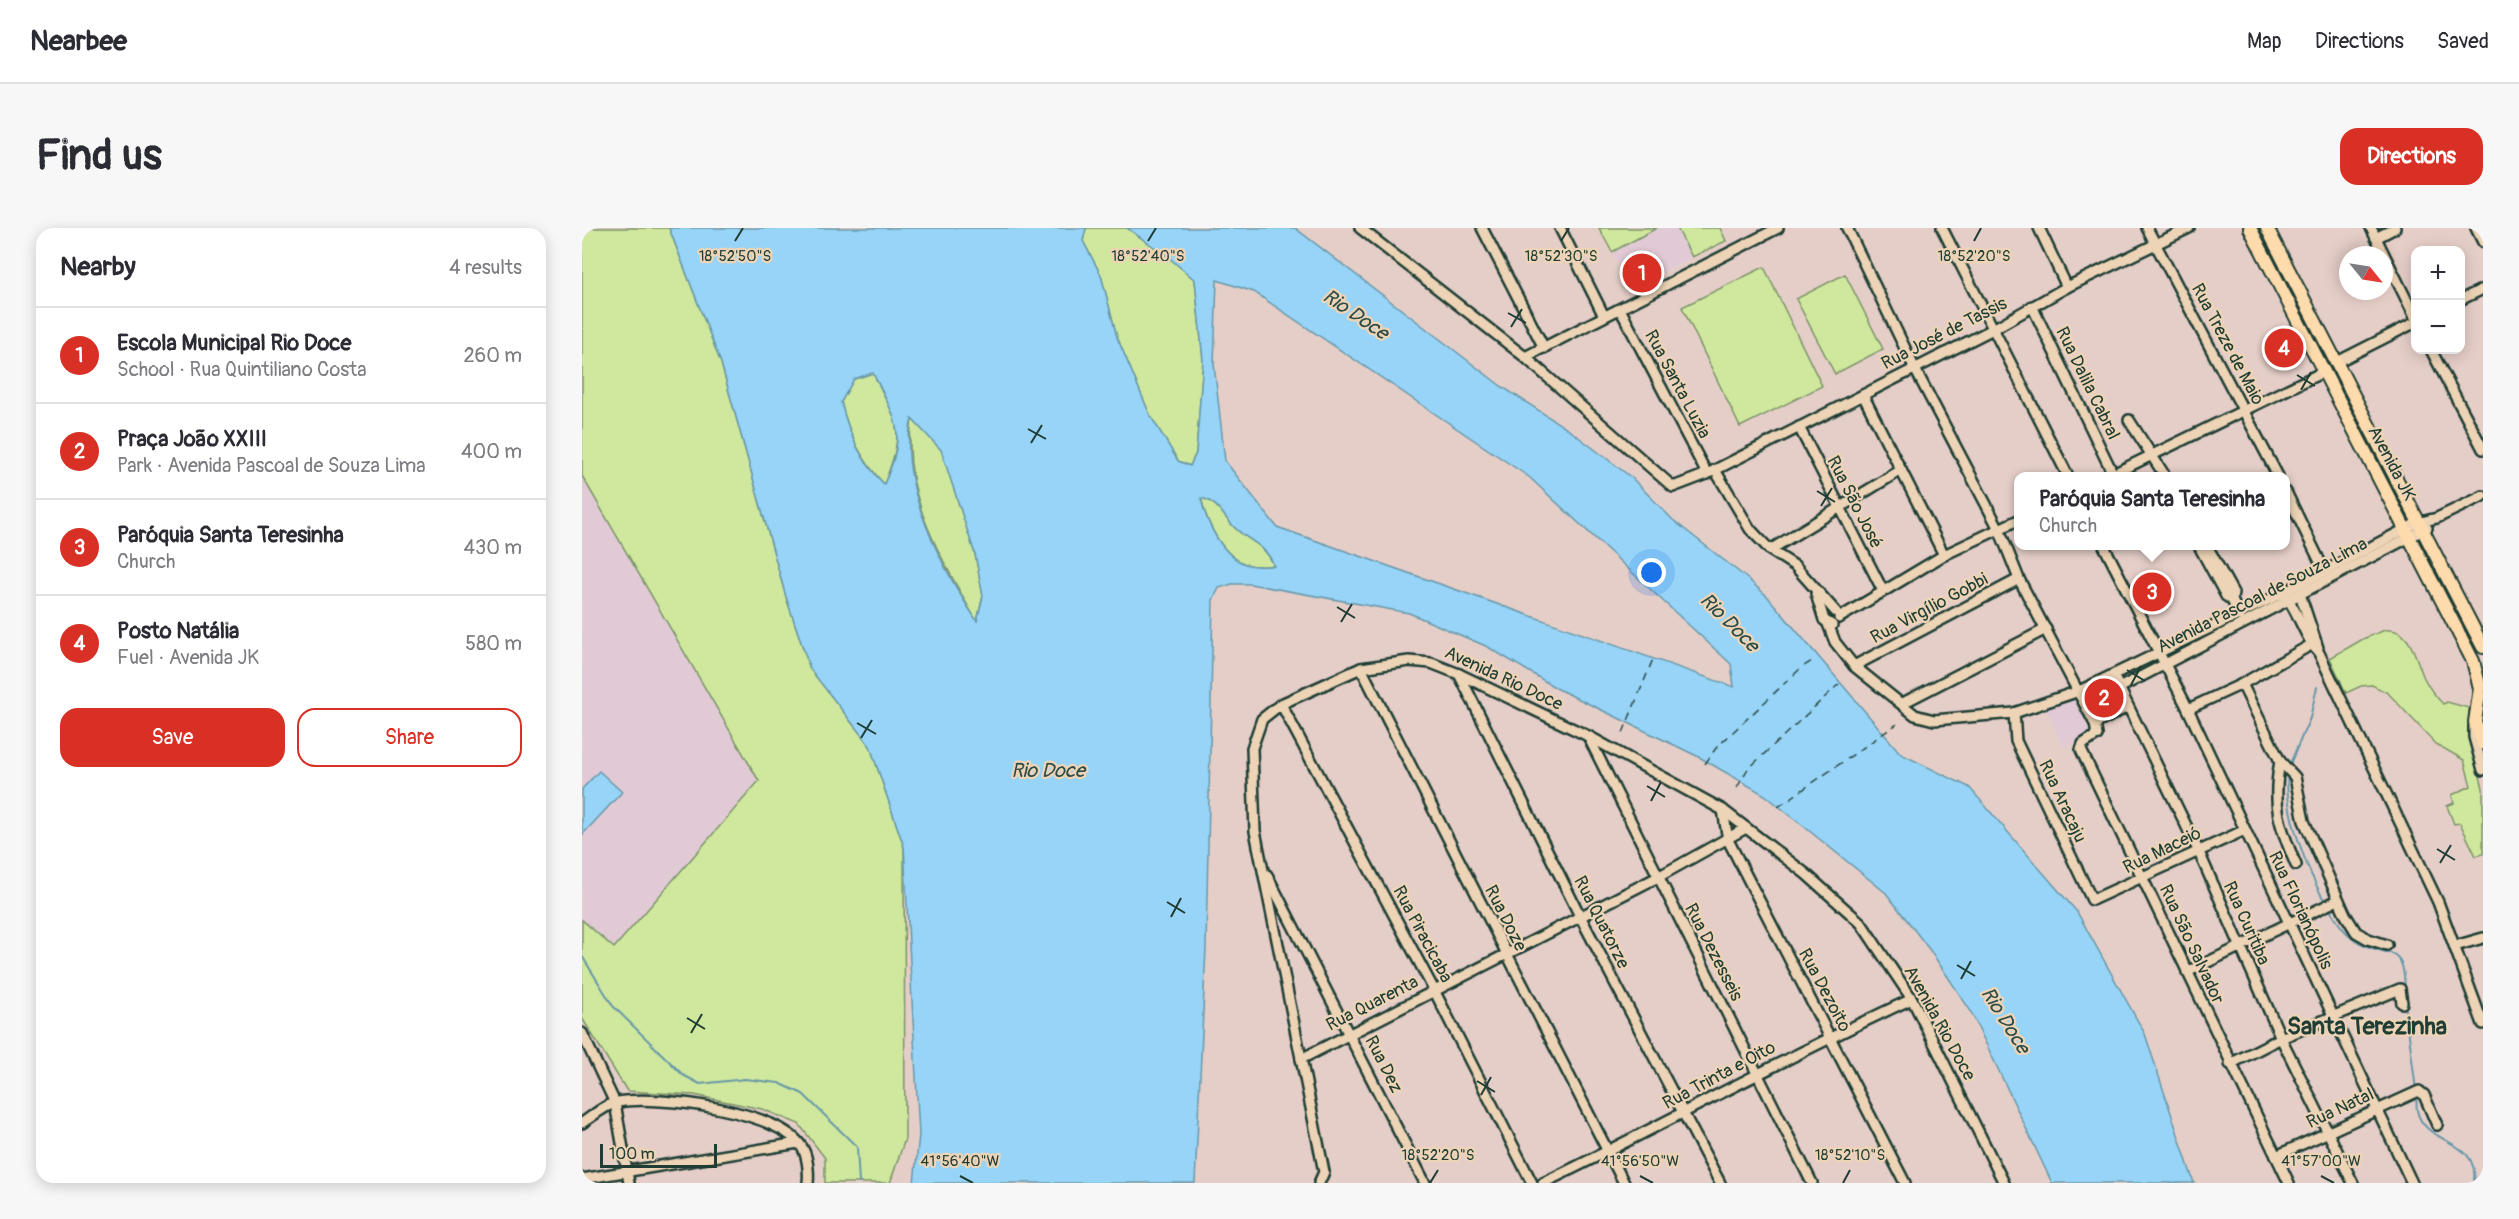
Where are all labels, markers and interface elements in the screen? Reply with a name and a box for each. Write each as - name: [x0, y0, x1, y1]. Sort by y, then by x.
- text: Nearbee: [30, 24, 127, 59]
- text: Map: [2247, 28, 2282, 55]
- text: Directions: [2315, 28, 2404, 55]
- text: Saved: [2437, 28, 2489, 55]
- button: Directions: [2340, 128, 2483, 185]
- text: Find us: [36, 130, 162, 182]
- north arrow: [2339, 246, 2393, 300]
- map controls: [2411, 246, 2465, 354]
- button: +: [2411, 246, 2465, 300]
- text: 18°52'50"S: [699, 247, 771, 266]
- text: 18°52'40"S: [1111, 247, 1185, 266]
- text: 18°52'30"S: [1525, 247, 1597, 266]
- text: 18°52'20"S: [1938, 247, 2010, 266]
- pin: 1: [1622, 250, 1662, 296]
- text: Nearby: [60, 251, 136, 283]
- text: 4 results: [449, 255, 522, 280]
- street label: Rua Treze de Maio: [2186, 280, 2269, 409]
- water label: Rio Doce: [1318, 283, 1395, 347]
- street label: Rua José de Tassis: [1878, 292, 2011, 375]
- button: −: [2411, 300, 2465, 354]
- street label: Rua Dalila Cabral: [2050, 323, 2125, 443]
- street label: Rua Santa Luzia: [1639, 326, 1716, 443]
- pin: 4: [2264, 326, 2304, 370]
- text: Escola Municipal Rio Doce: [117, 329, 351, 357]
- text: 1: [76, 343, 83, 368]
- text: 260 m: [463, 343, 522, 368]
- text: School · Rua Quintiliano Costa: [117, 357, 366, 382]
- street label: Avenida JK: [2362, 422, 2421, 505]
- text: Praça João XXIII: [117, 425, 267, 453]
- text: 2: [74, 439, 85, 464]
- text: 400 m: [461, 439, 522, 464]
- street label: Rua São José: [1821, 452, 1888, 552]
- text: Park · Avenida Pascoal de Souza Lima: [117, 453, 426, 478]
- popup: [2014, 472, 2290, 550]
- text: Paróquia Santa Teresinha: [2039, 485, 2265, 513]
- text: Church: [2039, 513, 2097, 538]
- text: Paróquia Santa Teresinha: [117, 521, 344, 549]
- street label: Avenida Pascoal de Souza Lima: [2153, 532, 2371, 659]
- text: 3: [74, 535, 85, 560]
- text: 430 m: [463, 535, 522, 560]
- text: Church: [117, 549, 175, 574]
- your location: [1637, 558, 1666, 587]
- street label: Rua Virgílio Gobbi: [1867, 568, 1992, 649]
- pin: 3: [2132, 570, 2172, 614]
- water label: Rio Doce: [1695, 588, 1766, 659]
- text: Posto Natália: [117, 617, 239, 645]
- text: 4: [74, 631, 85, 656]
- text: 580 m: [465, 631, 522, 656]
- street label: Avenida Rio Doce: [1441, 641, 1567, 716]
- text: Fuel · Avenida JK: [117, 645, 259, 670]
- pin: 2: [2084, 676, 2123, 720]
- button: Save: [60, 708, 285, 767]
- button: Share: [297, 708, 522, 767]
- street label: Rua Aracaju: [2033, 756, 2092, 846]
- water label: Rio Doce: [1011, 758, 1087, 783]
- street label: Rua Maceió: [2119, 822, 2205, 879]
- street label: Rua Florianópolis: [2263, 847, 2338, 973]
- street label: Rua Quatorze: [1568, 872, 1635, 973]
- street label: Rua Curitiba: [2218, 878, 2275, 969]
- street label: Rua Doze: [1479, 881, 1532, 955]
- street label: Rua São Salvador: [2154, 881, 2230, 1008]
- street label: Rua Piracicaba: [1387, 882, 1458, 987]
- street label: Rua Dezesseis: [1679, 900, 1748, 1005]
- street label: Rua Dezoito: [1793, 945, 1856, 1036]
- street label: Avenida Rio Doce: [1899, 962, 1981, 1085]
- street label: Rua Quarenta: [1322, 970, 1422, 1036]
- water label: Rio Doce: [1975, 982, 2037, 1060]
- district label: Santa Terezinha: [2287, 1012, 2447, 1041]
- street label: Rua Dez: [1359, 1032, 1408, 1097]
- street label: Rua Trinta e Oito: [1659, 1036, 1780, 1115]
- street label: Rua Natal: [2303, 1083, 2378, 1134]
- scale bar: [600, 1141, 717, 1168]
- text: 100 m: [609, 1144, 655, 1164]
- text: 18°52'20"S: [1402, 1146, 1474, 1165]
- text: 18°52'10"S: [1815, 1146, 1885, 1165]
- text: 41°56'40"W: [921, 1152, 1000, 1171]
- text: 41°56'50"W: [1601, 1152, 1679, 1171]
- text: 41°57'00"W: [2281, 1152, 2361, 1171]

